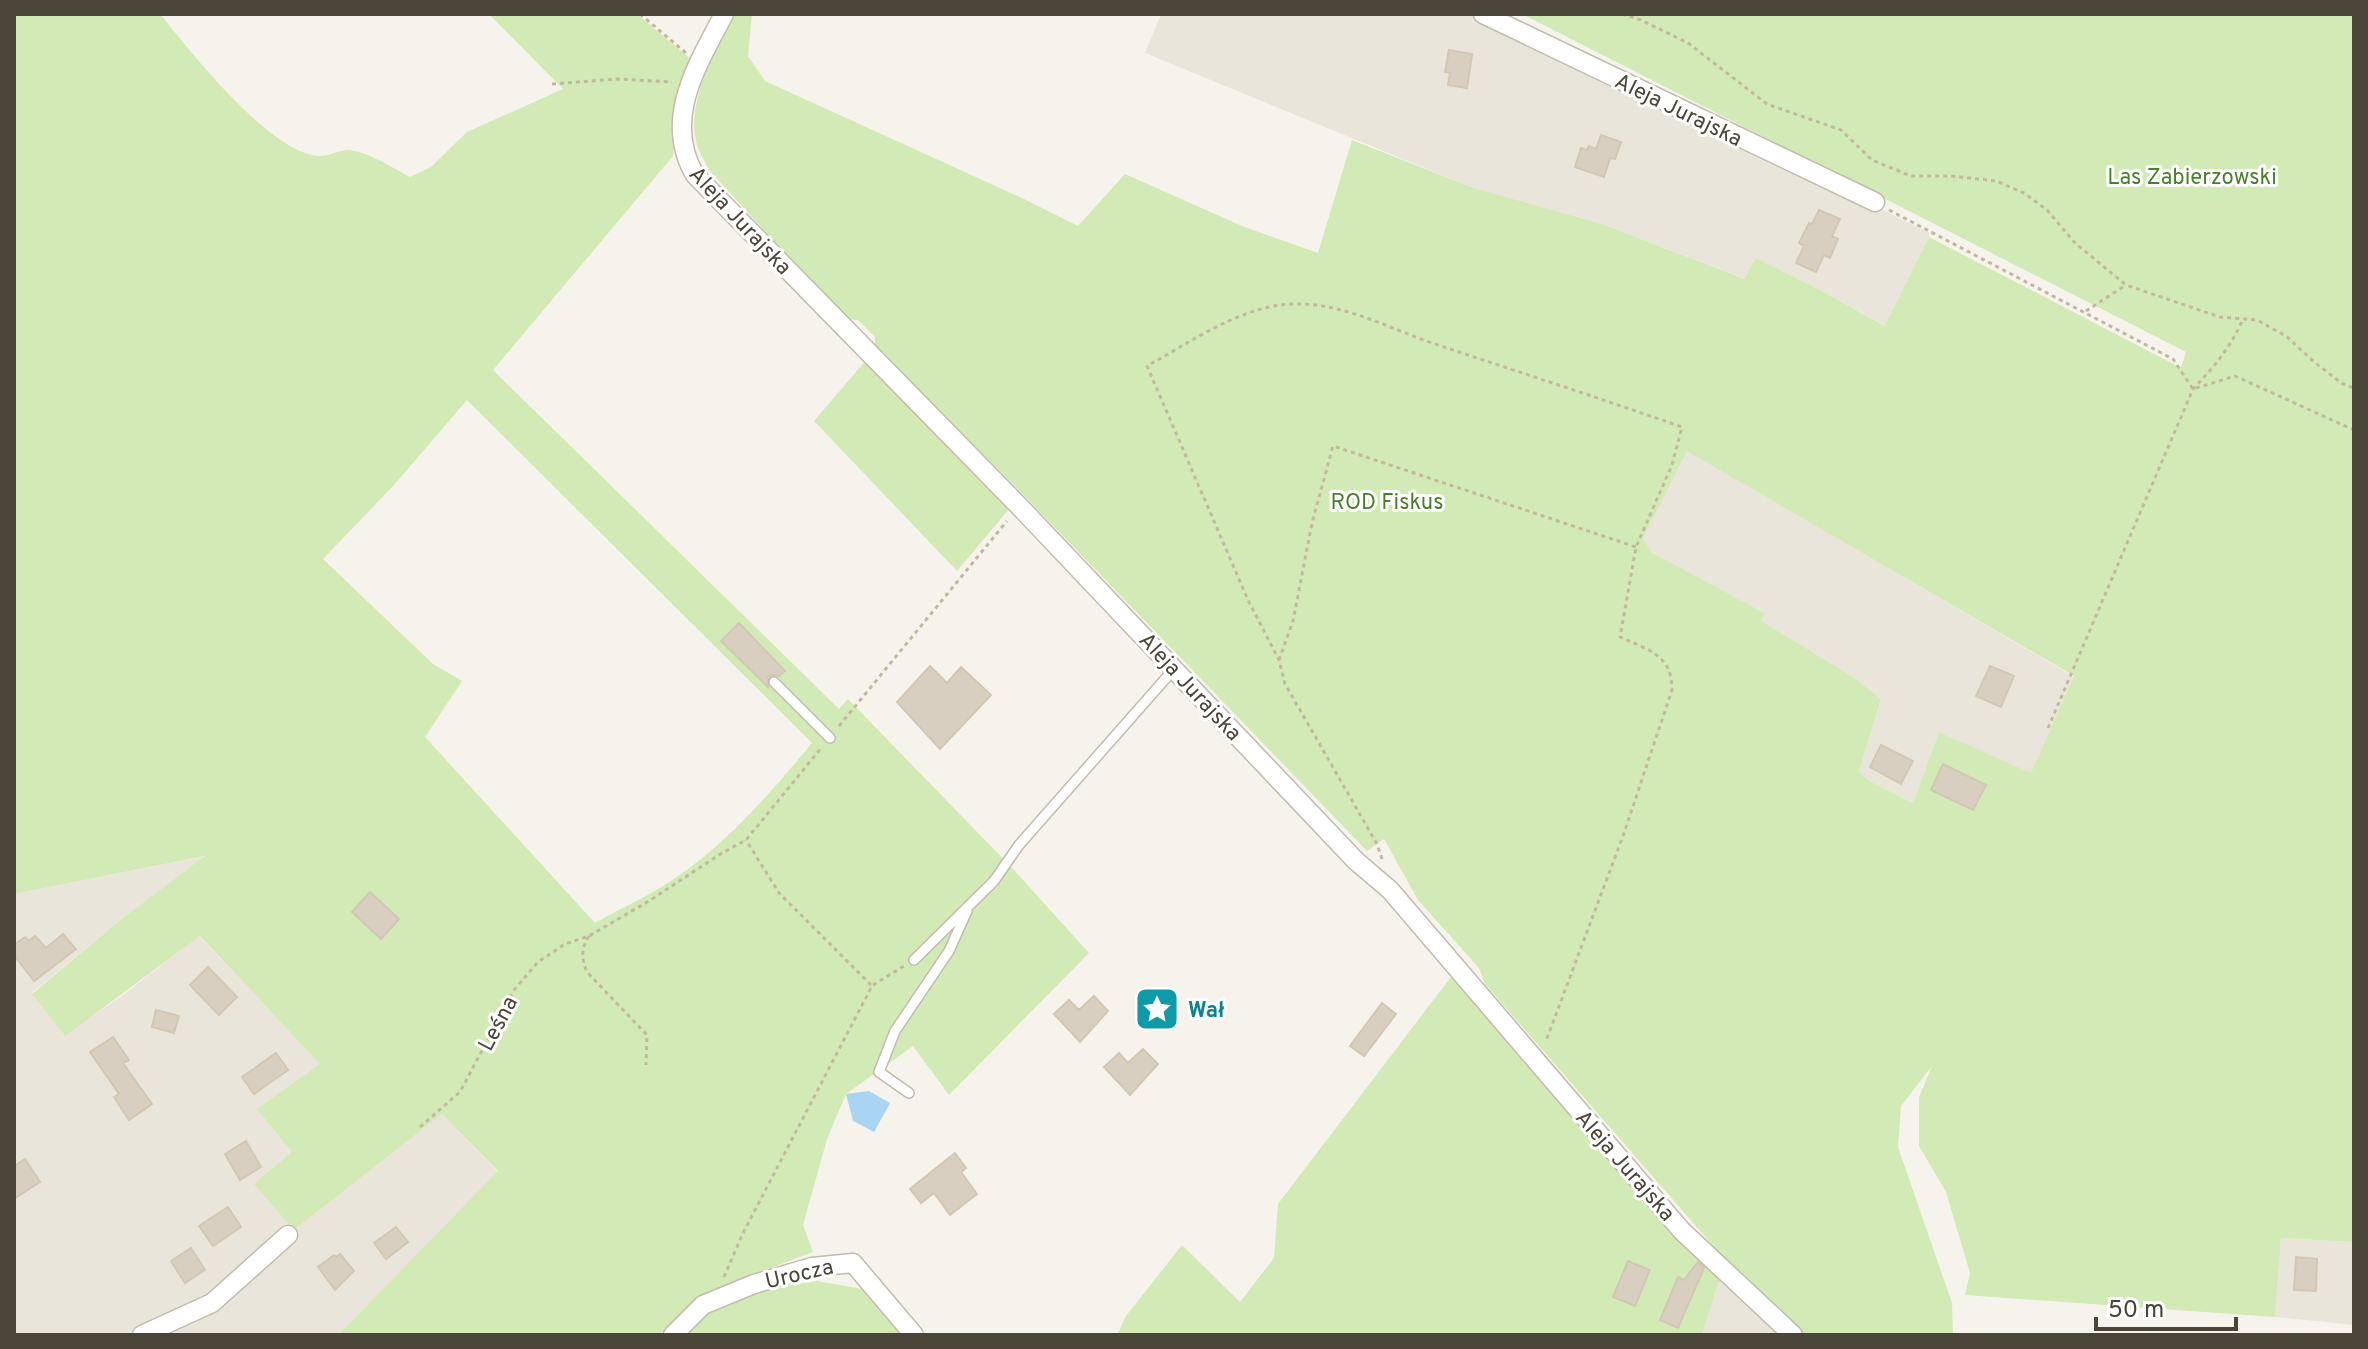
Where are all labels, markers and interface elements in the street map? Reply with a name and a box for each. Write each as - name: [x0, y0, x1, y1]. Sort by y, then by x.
- street label: Aleja Jurajska: [1610, 69, 1746, 154]
- street label: Aleja Jurajska: [682, 162, 796, 282]
- park label: Las Zabierzowski: [2107, 165, 2277, 192]
- park label: ROD Fiskus: [1330, 490, 1444, 517]
- street label: Aleja Jurajska: [1132, 628, 1246, 748]
- place icon: Wał: [1133, 985, 1181, 1033]
- street label: Leśna: [474, 992, 525, 1056]
- place label: Wał: [1188, 998, 1224, 1025]
- street label: Aleja Jurajska: [1569, 1106, 1680, 1228]
- street label: Urocza: [763, 1254, 836, 1296]
- scale bar: [2096, 1281, 2236, 1331]
- text: 50 m: [2108, 1296, 2164, 1326]

